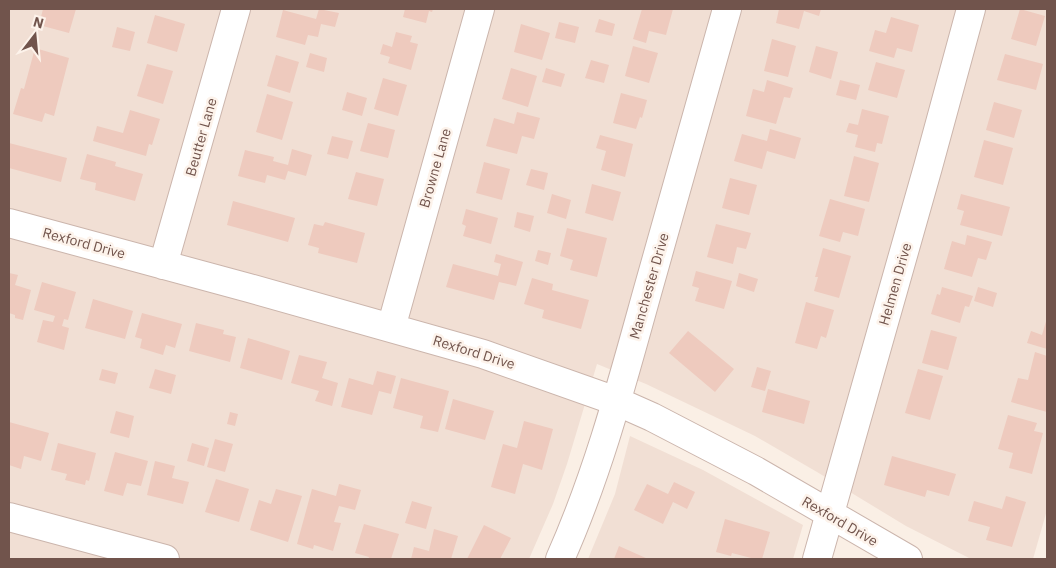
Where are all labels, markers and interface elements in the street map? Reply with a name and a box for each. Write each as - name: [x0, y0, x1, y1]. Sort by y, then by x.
- north arrow: [10, 10, 60, 60]
- text: N: [31, 12, 46, 33]
- street label: Beutter Lane: [181, 95, 221, 178]
- street label: Browne Lane: [415, 126, 455, 210]
- street label: Rexford Drive: [41, 223, 128, 263]
- street label: Manchester Drive: [625, 231, 673, 341]
- street label: Helmen Drive: [875, 240, 915, 327]
- street label: Rexford Drive: [431, 331, 517, 373]
- street label: Rexford Drive: [799, 492, 881, 550]

